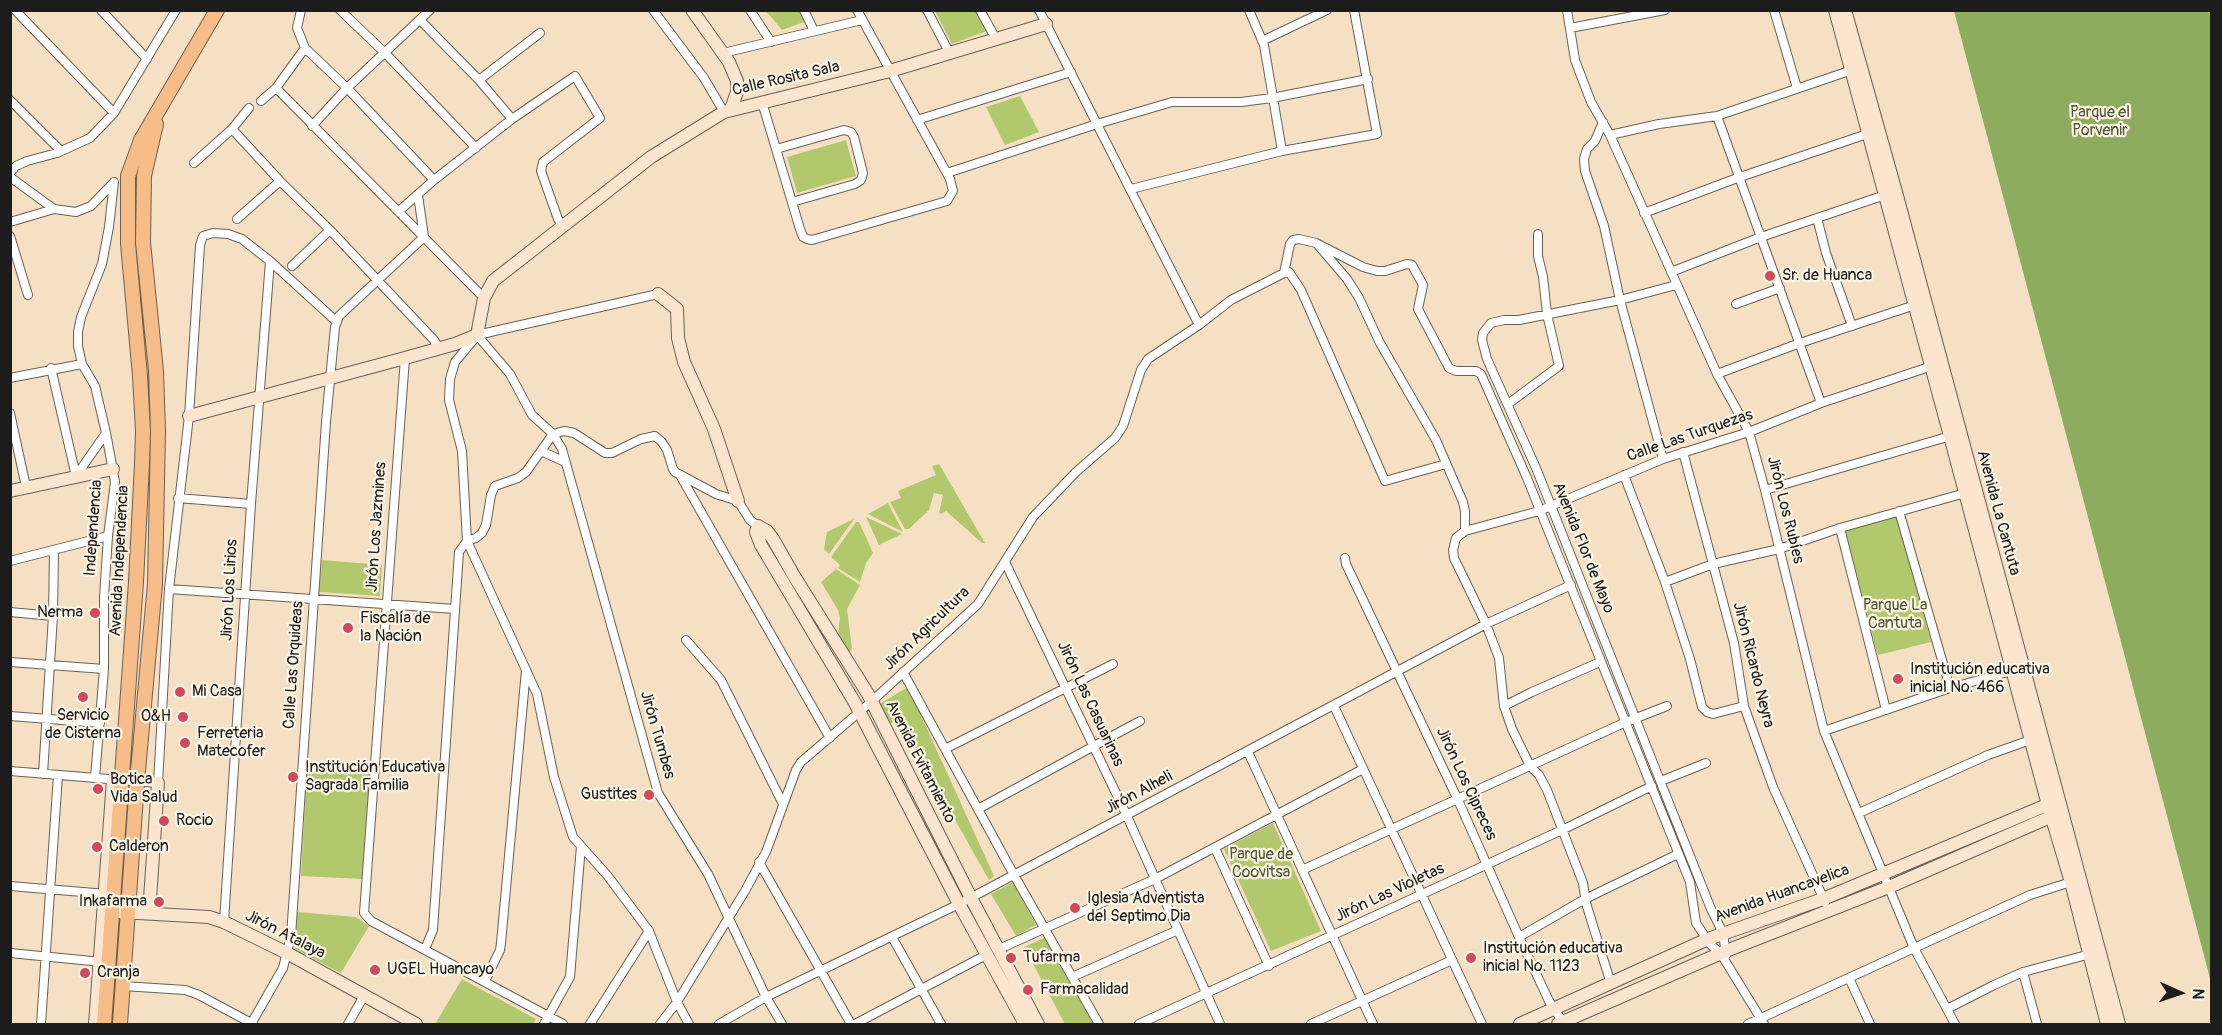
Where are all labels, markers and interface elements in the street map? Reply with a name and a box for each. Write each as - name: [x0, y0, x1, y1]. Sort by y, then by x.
- street label: Calle Rosita Sala: [730, 57, 842, 101]
- park label: Parque el Porvenir: [2070, 103, 2130, 141]
- place label: Sr. de Huanca: [1782, 266, 1872, 286]
- marker: Sr. de Huanca: [1763, 269, 1777, 283]
- street label: Calle Las Turquezas: [1625, 405, 1755, 467]
- street label: Avenida La Cantuta: [1972, 448, 2024, 578]
- street label: Jirón Los Rubíes: [1762, 454, 1808, 566]
- street label: Jirón Los Jazmines: [363, 461, 391, 593]
- street label: Independencia: [81, 479, 107, 577]
- street label: Avenida Flor de Mayo: [1548, 480, 1618, 616]
- street label: Avenida Independencia: [106, 485, 134, 637]
- street label: Jirón Los Lirios: [218, 539, 242, 641]
- street label: Jirón Agricultura: [880, 583, 974, 675]
- park label: Parque La Cantuta: [1863, 596, 1927, 634]
- street label: Calle Las Orquideas: [280, 600, 308, 730]
- street label: Jirón Ricardo Neyra: [1728, 600, 1778, 730]
- place label: Nerma: [37, 603, 83, 623]
- marker: Nerma: [88, 606, 102, 620]
- place label: Fiscalía de la Nación: [360, 609, 430, 647]
- marker: Fiscalía de la Nación: [341, 621, 355, 635]
- street label: Jirón Las Casuarinas: [1053, 638, 1127, 770]
- place label: Institución educativa inicial No. 466: [1910, 660, 2050, 698]
- marker: Institución educativa inicial No. 466: [1891, 672, 1905, 686]
- place label: Mi Casa: [192, 682, 242, 702]
- marker: Mi Casa: [173, 685, 187, 699]
- street label: Jirón Tumbes: [635, 689, 679, 781]
- marker: Servicio de Cisterna: [76, 690, 90, 704]
- street label: Avenida Evitamiento: [881, 697, 959, 827]
- place label: Servicio de Cisterna: [45, 706, 121, 744]
- place label: O&H: [141, 707, 171, 727]
- marker: O&H: [176, 710, 190, 724]
- place label: Ferreteria Matecofer: [197, 724, 266, 762]
- street label: Jirón Los Cipreces: [1431, 724, 1501, 844]
- marker: Ferreteria Matecofer: [178, 736, 192, 750]
- place label: Institución Educativa Sagrada Familia: [305, 758, 445, 796]
- street label: Jirón Alheli: [1102, 767, 1176, 819]
- place label: Botica Vida Salud: [110, 770, 178, 808]
- marker: Institución Educativa Sagrada Familia: [286, 770, 300, 784]
- marker: Botica Vida Salud: [91, 782, 105, 796]
- place label: Gustites: [580, 785, 637, 805]
- marker: Gustites: [642, 788, 656, 802]
- place label: Rocio: [176, 811, 213, 831]
- marker: Rocio: [157, 814, 171, 828]
- place label: Calderon: [109, 837, 169, 857]
- marker: Calderon: [90, 840, 104, 854]
- park label: Parque de Coovitsa: [1229, 845, 1293, 883]
- street label: Jirón Las Violetas: [1332, 859, 1448, 927]
- street label: Avenida Huancavelica: [1712, 861, 1852, 927]
- place label: Iglesia Adventista del Septimo Dia: [1087, 889, 1204, 927]
- place label: Inkafarma: [79, 892, 147, 912]
- marker: Inkafarma: [152, 895, 166, 909]
- marker: Iglesia Adventista del Septimo Dia: [1068, 901, 1082, 915]
- street label: Jirón Atalaya: [242, 907, 328, 963]
- place label: Institución educativa inicial No. 1123: [1483, 939, 1623, 977]
- place label: Tufarma: [1023, 948, 1080, 968]
- marker: Tufarma: [1004, 951, 1018, 965]
- marker: Institución educativa inicial No. 1123: [1464, 951, 1478, 965]
- place label: UGEL Huancayo: [387, 960, 494, 980]
- place label: Cranja: [97, 963, 140, 983]
- marker: UGEL Huancayo: [368, 963, 382, 977]
- north arrow: [2150, 963, 2210, 1023]
- marker: Cranja: [78, 966, 92, 980]
- place label: Farmacalidad: [1040, 980, 1129, 1000]
- marker: Farmacalidad: [1021, 983, 1035, 997]
- text: N: [2188, 988, 2208, 1000]

